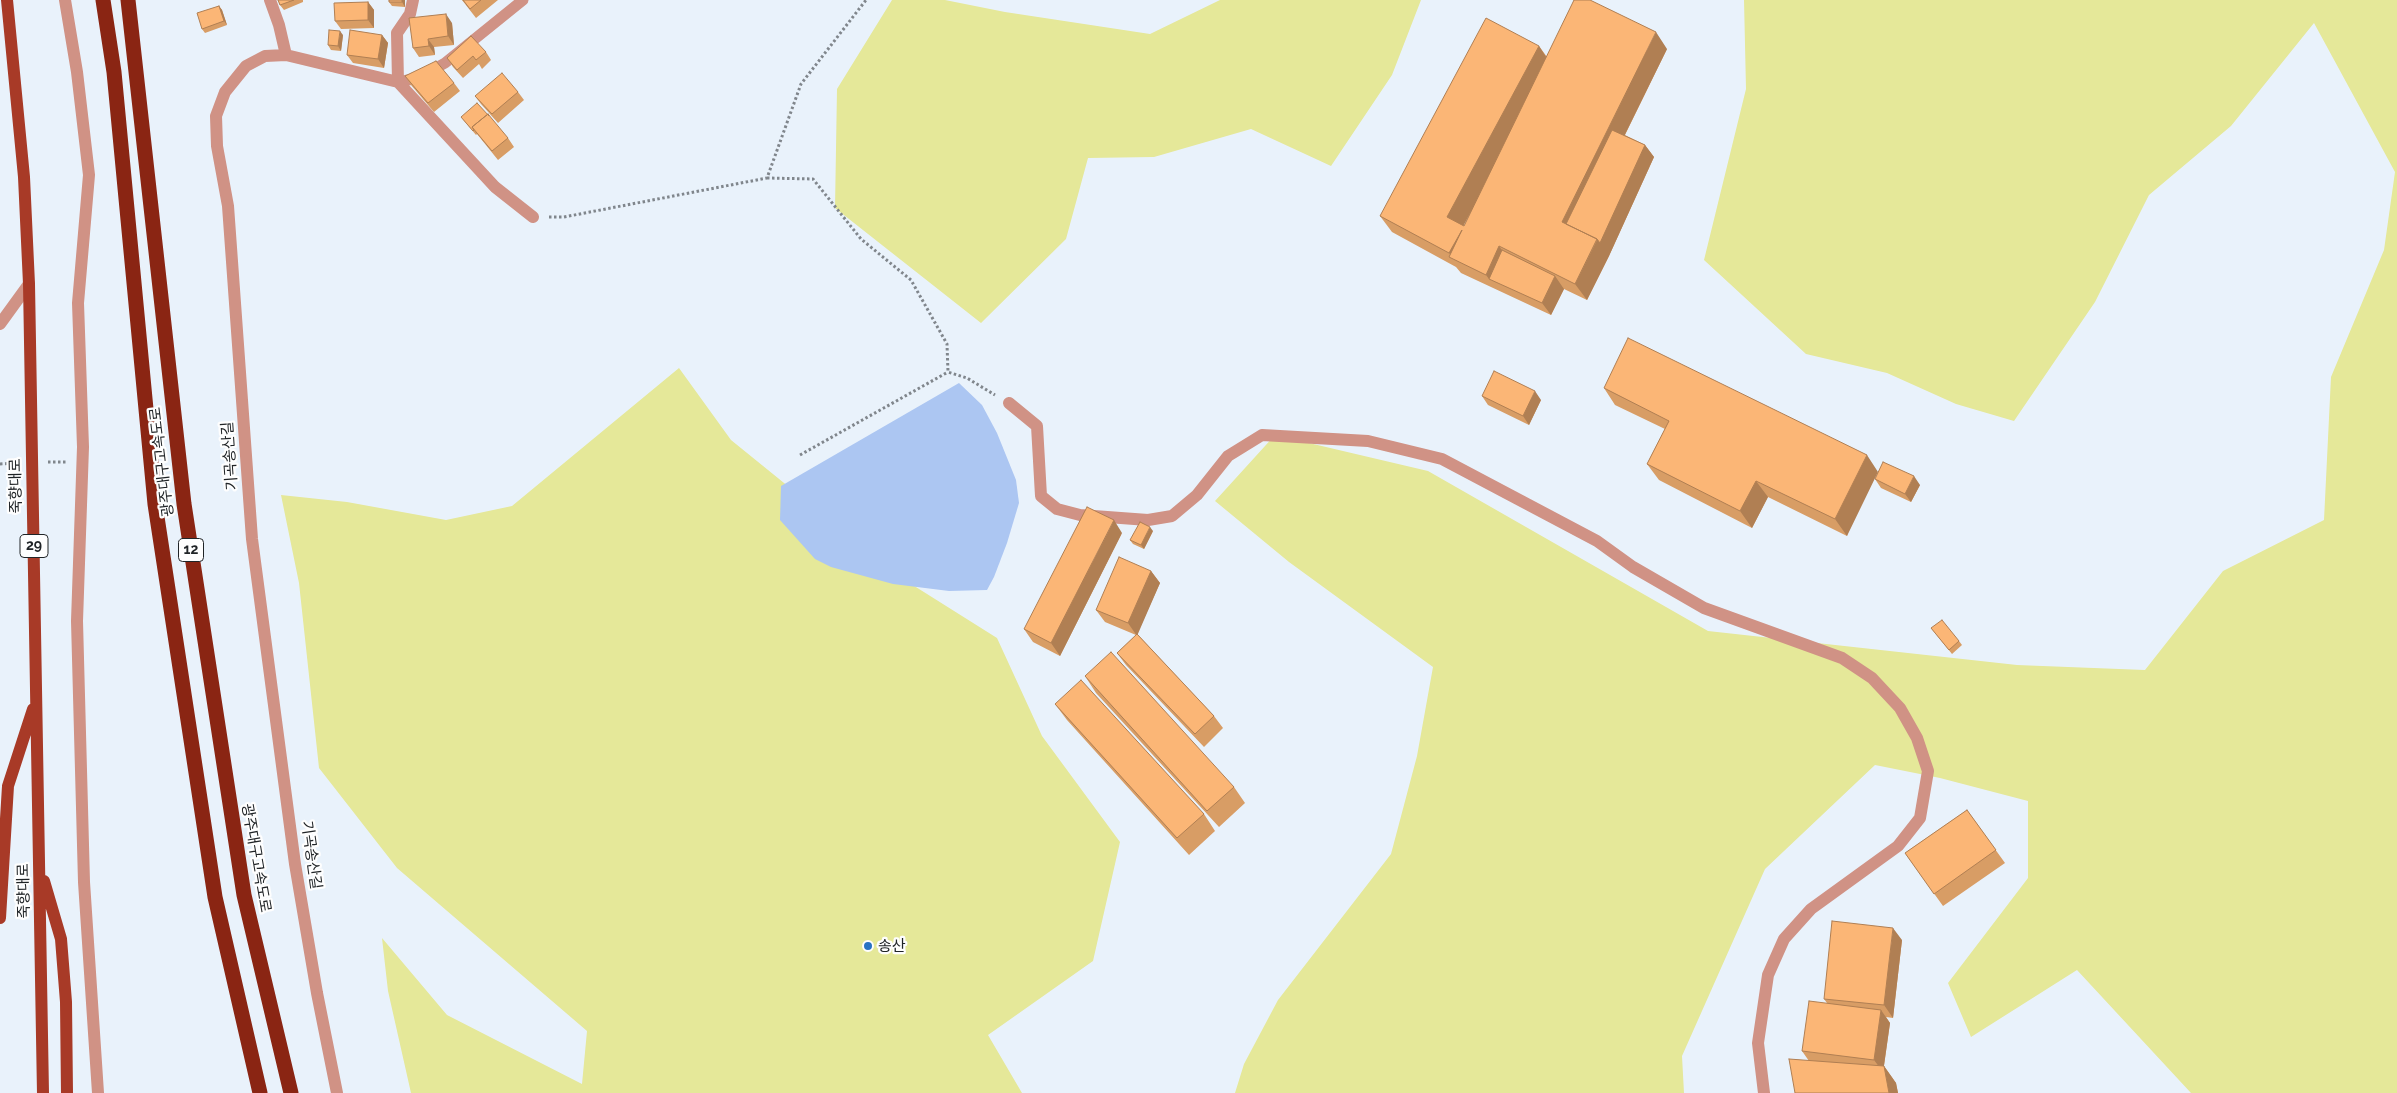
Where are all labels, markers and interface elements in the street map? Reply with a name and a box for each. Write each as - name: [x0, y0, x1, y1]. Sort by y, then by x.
- street label: 광주대구고속도로: [146, 406, 178, 518]
- street label: 기곡송산길: [219, 421, 241, 491]
- street label: 죽향대로: [7, 458, 25, 514]
- road number: 29: [20, 534, 48, 558]
- road number: 12: [178, 538, 204, 562]
- street label: 광주대구고속도로: [238, 802, 274, 914]
- street label: 기곡송산길: [297, 820, 325, 890]
- street label: 죽향대로: [15, 863, 33, 919]
- place label: 송산: [878, 937, 906, 955]
- marker: 송산: [862, 940, 874, 952]

